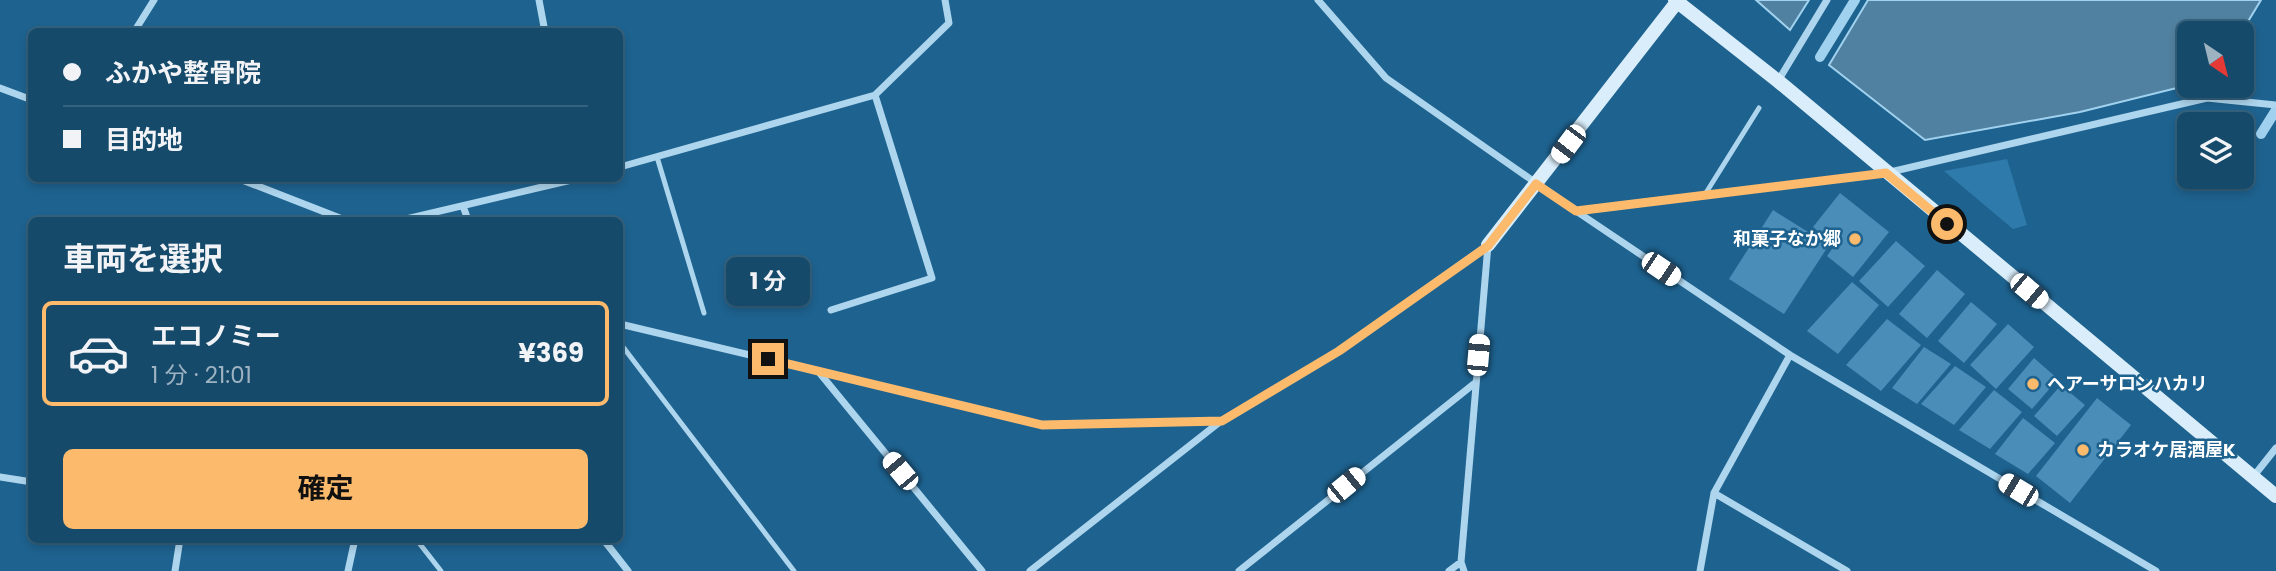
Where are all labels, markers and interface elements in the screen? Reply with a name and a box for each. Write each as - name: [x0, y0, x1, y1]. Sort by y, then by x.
- north arrow: [2177, 21, 2254, 98]
- map controls: [2177, 21, 2254, 189]
- text: ふかや整骨院: [105, 55, 261, 91]
- button: layers: [2177, 112, 2254, 189]
- car: [1547, 121, 1590, 167]
- text: 目的地: [105, 122, 183, 158]
- route start: [1931, 208, 1963, 240]
- place label: 和菓子なか郷: [1733, 226, 1841, 251]
- marker: 和菓子なか郷: [1847, 231, 1863, 247]
- text: 車両を選択: [63, 236, 223, 281]
- car: [1638, 249, 1685, 289]
- callout: 1 分: [726, 258, 810, 306]
- text: 1 分: [750, 265, 786, 297]
- car: [2007, 269, 2052, 313]
- text: エコノミー: [151, 318, 281, 354]
- icon: car: [67, 322, 130, 385]
- car: [1466, 333, 1491, 377]
- text: ¥369: [518, 335, 584, 371]
- route end: [752, 343, 784, 375]
- text: 1 分 · 21:01: [151, 359, 252, 391]
- place label: ヘアーサロンハカリ: [2047, 371, 2208, 396]
- marker: ヘアーサロンハカリ: [2025, 376, 2041, 392]
- place label: カラオケ居酒屋K: [2097, 437, 2236, 462]
- marker: カラオケ居酒屋K: [2075, 442, 2091, 458]
- car: [879, 448, 922, 494]
- button: 確定: [63, 449, 588, 529]
- car: [1324, 464, 1369, 506]
- car: [1995, 470, 2042, 510]

